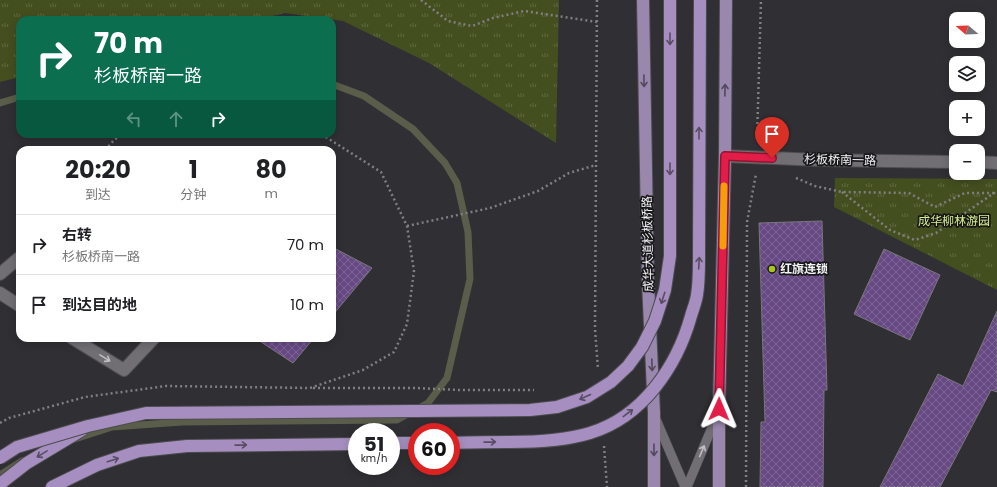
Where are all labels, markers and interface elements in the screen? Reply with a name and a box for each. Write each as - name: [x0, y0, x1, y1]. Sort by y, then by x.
- north arrow: [949, 12, 985, 48]
- map controls: [949, 12, 985, 180]
- text: 70 m: [94, 24, 163, 63]
- icon: right: [28, 32, 80, 84]
- one-way arrow: [666, 32, 674, 45]
- button: layers: [949, 56, 985, 92]
- text: 杉板桥南一路: [94, 63, 202, 88]
- one-way arrow: [640, 74, 648, 87]
- one-way arrow: [721, 84, 729, 97]
- button: +: [949, 100, 985, 136]
- icon: left: [123, 108, 145, 130]
- icon: ahead: [165, 108, 187, 130]
- icon: right: [207, 108, 229, 130]
- pin: [755, 117, 789, 158]
- icon: arrive: [761, 123, 783, 145]
- one-way arrow: [695, 127, 703, 140]
- button: −: [949, 144, 985, 180]
- street label: 杉板桥南一路: [804, 150, 876, 169]
- text: 20:20: [65, 153, 131, 186]
- text: 1: [189, 153, 198, 186]
- text: 80: [255, 153, 287, 186]
- one-way arrow: [666, 162, 674, 175]
- text: m: [264, 184, 278, 203]
- text: 到达: [85, 185, 111, 204]
- text: 分钟: [180, 185, 206, 204]
- street label: 成华大道杉板桥路: [638, 196, 657, 292]
- park label: 成华柳林游园: [918, 212, 990, 229]
- text: 右转: [62, 224, 92, 245]
- icon: right: [28, 234, 50, 256]
- text: 70 m: [287, 234, 324, 255]
- text: 杉板桥南一路: [62, 247, 140, 266]
- one-way arrow: [695, 257, 703, 270]
- place label: 红旗连锁: [780, 260, 828, 277]
- marker: 红旗连锁: [767, 264, 777, 274]
- one-way arrow: [659, 292, 666, 305]
- icon: arrive: [28, 294, 50, 316]
- text: 到达目的地: [62, 294, 137, 315]
- text: 10 m: [290, 294, 324, 315]
- one-way arrow: [100, 354, 111, 363]
- one-way arrow: [648, 358, 655, 371]
- position arrow: [698, 388, 740, 430]
- one-way arrow: [579, 393, 591, 401]
- one-way arrow: [623, 409, 634, 417]
- speed limit sign: 60: [408, 423, 460, 475]
- text: 51: [364, 430, 384, 458]
- one-way arrow: [483, 438, 496, 446]
- one-way arrow: [234, 441, 247, 449]
- one-way arrow: [650, 443, 658, 456]
- one-way arrow: [698, 445, 706, 457]
- one-way arrow: [36, 450, 48, 458]
- text: km/h: [361, 451, 387, 466]
- one-way arrow: [106, 456, 119, 463]

